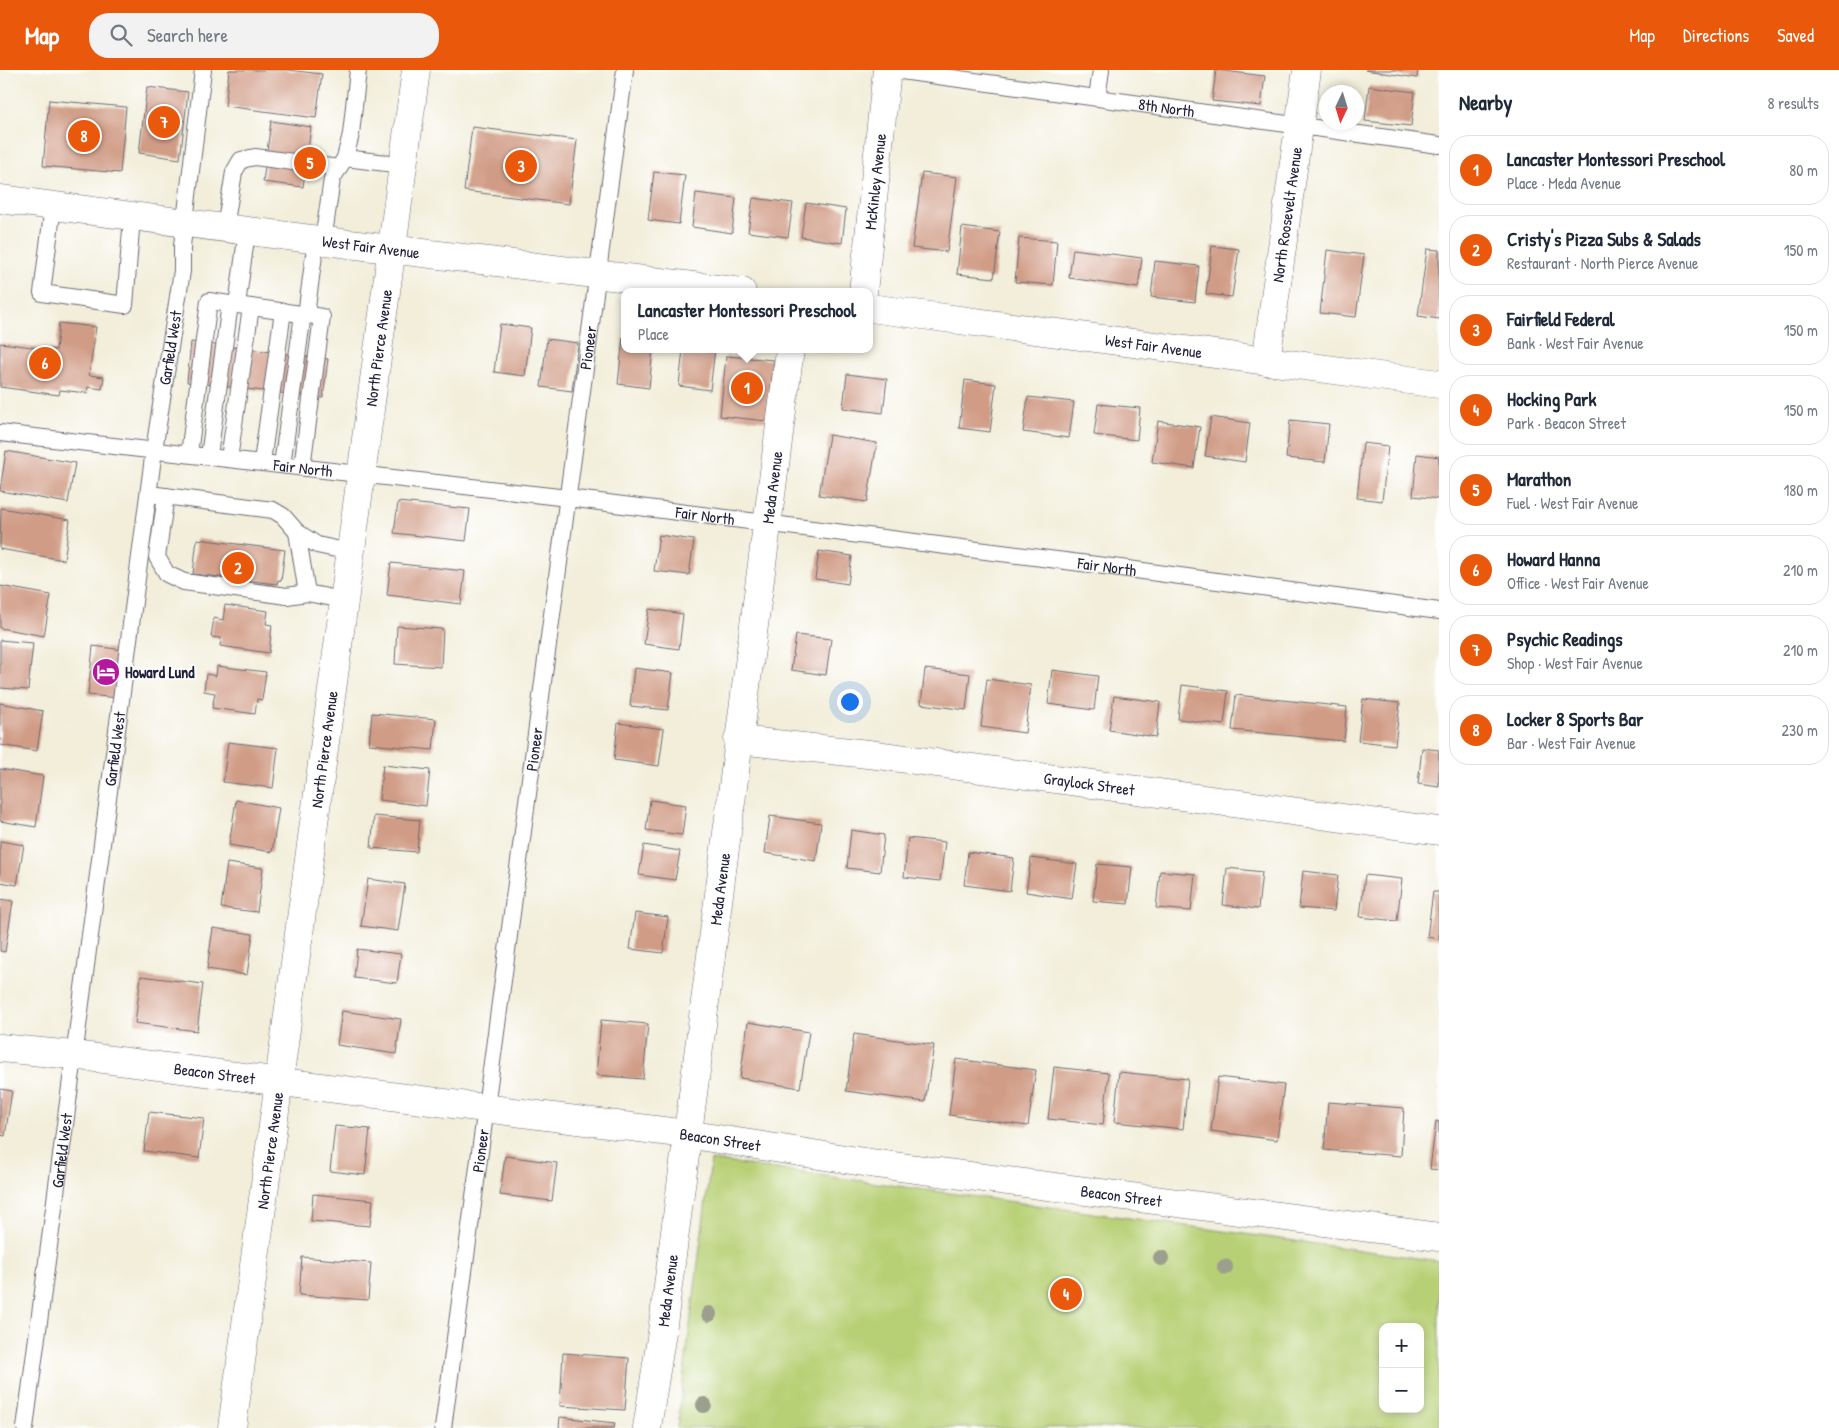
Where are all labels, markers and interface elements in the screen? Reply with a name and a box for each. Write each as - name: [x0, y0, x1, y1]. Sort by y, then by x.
- search box: [89, 13, 439, 58]
- text: Map: [25, 19, 59, 51]
- icon: search: [107, 21, 135, 49]
- text: Search here: [147, 22, 228, 48]
- text: Map: [1630, 23, 1655, 48]
- text: Directions: [1683, 23, 1749, 48]
- text: Saved: [1777, 23, 1814, 48]
- north arrow: [1319, 85, 1364, 130]
- text: Nearby: [1459, 88, 1512, 117]
- text: 8 results: [1767, 92, 1819, 114]
- street label: 8th North: [1137, 93, 1196, 122]
- pin: 7: [148, 103, 180, 141]
- pin: 8: [68, 117, 100, 155]
- street label: McKinley Avenue: [859, 132, 891, 231]
- pin: 5: [294, 144, 326, 182]
- street label: North Roosevelt Avenue: [1266, 145, 1307, 284]
- text: Lancaster Montessori Preschool: [1507, 146, 1725, 172]
- pin: 3: [505, 147, 537, 185]
- text: 1: [1473, 159, 1479, 181]
- text: 80 m: [1789, 159, 1818, 181]
- text: Place · Meda Avenue: [1507, 172, 1621, 194]
- text: Cristy's Pizza Subs & Salads: [1507, 226, 1701, 252]
- street label: West Fair Avenue: [321, 230, 422, 264]
- text: 2: [1472, 239, 1480, 261]
- text: 150 m: [1784, 239, 1818, 261]
- text: Restaurant · North Pierce Avenue: [1507, 252, 1698, 274]
- street label: North Pierce Avenue: [360, 287, 397, 408]
- popup: [621, 288, 873, 353]
- text: Lancaster Montessori Preschool: [638, 297, 856, 323]
- text: Fairfield Federal: [1507, 306, 1615, 332]
- street label: Garfield West: [153, 308, 187, 386]
- text: 3: [1472, 319, 1480, 341]
- text: 150 m: [1784, 319, 1818, 341]
- text: Place: [638, 323, 669, 345]
- street label: Pioneer: [574, 324, 602, 371]
- street label: West Fair Avenue: [1103, 328, 1204, 363]
- text: Bank · West Fair Avenue: [1507, 332, 1644, 354]
- pin: 6: [29, 344, 61, 382]
- pin: 1: [731, 369, 763, 407]
- text: Hocking Park: [1507, 386, 1596, 412]
- text: 4: [1473, 399, 1479, 421]
- text: 150 m: [1784, 399, 1818, 421]
- text: Park · Beacon Street: [1507, 412, 1626, 434]
- street label: Meda Avenue: [756, 449, 788, 525]
- street label: Fair North: [271, 453, 334, 482]
- text: Marathon: [1507, 466, 1571, 492]
- text: 5: [1473, 479, 1479, 501]
- text: 180 m: [1784, 479, 1818, 501]
- text: Fuel · West Fair Avenue: [1507, 492, 1638, 514]
- street label: Fair North: [673, 501, 736, 530]
- text: Howard Hanna: [1507, 546, 1600, 572]
- pin: 2: [222, 549, 254, 587]
- street label: Fair North: [1075, 552, 1138, 581]
- text: 6: [1473, 559, 1479, 581]
- text: 210 m: [1783, 559, 1818, 581]
- text: Office · West Fair Avenue: [1507, 572, 1649, 594]
- text: Psychic Readings: [1507, 626, 1623, 652]
- text: 7: [1472, 639, 1480, 661]
- text: 210 m: [1783, 639, 1818, 661]
- text: Shop · West Fair Avenue: [1507, 652, 1643, 674]
- hotel icon: Howard Lund: [91, 657, 121, 687]
- place label: Howard Lund: [125, 661, 195, 683]
- street label: North Pierce Avenue: [305, 689, 343, 809]
- your location: [837, 689, 863, 715]
- text: Locker 8 Sports Bar: [1507, 706, 1643, 732]
- street label: Garfield West: [99, 710, 130, 788]
- text: 8: [1473, 719, 1479, 741]
- text: 230 m: [1782, 719, 1818, 741]
- street label: Pioneer: [520, 726, 548, 772]
- text: Bar · West Fair Avenue: [1507, 732, 1636, 754]
- street label: Graylock Street: [1042, 767, 1137, 801]
- street label: Meda Avenue: [704, 851, 735, 926]
- street label: Beacon Street: [173, 1057, 257, 1089]
- street label: North Pierce Avenue: [251, 1090, 288, 1210]
- street label: Garfield West: [46, 1111, 77, 1189]
- street label: Beacon Street: [678, 1122, 763, 1157]
- street label: Pioneer: [466, 1127, 494, 1174]
- street label: Beacon Street: [1079, 1179, 1164, 1212]
- street label: Meda Avenue: [652, 1252, 683, 1328]
- pin: 4: [1050, 1275, 1082, 1313]
- map controls: [1379, 1323, 1424, 1413]
- button: +: [1379, 1323, 1424, 1368]
- button: −: [1379, 1368, 1424, 1413]

